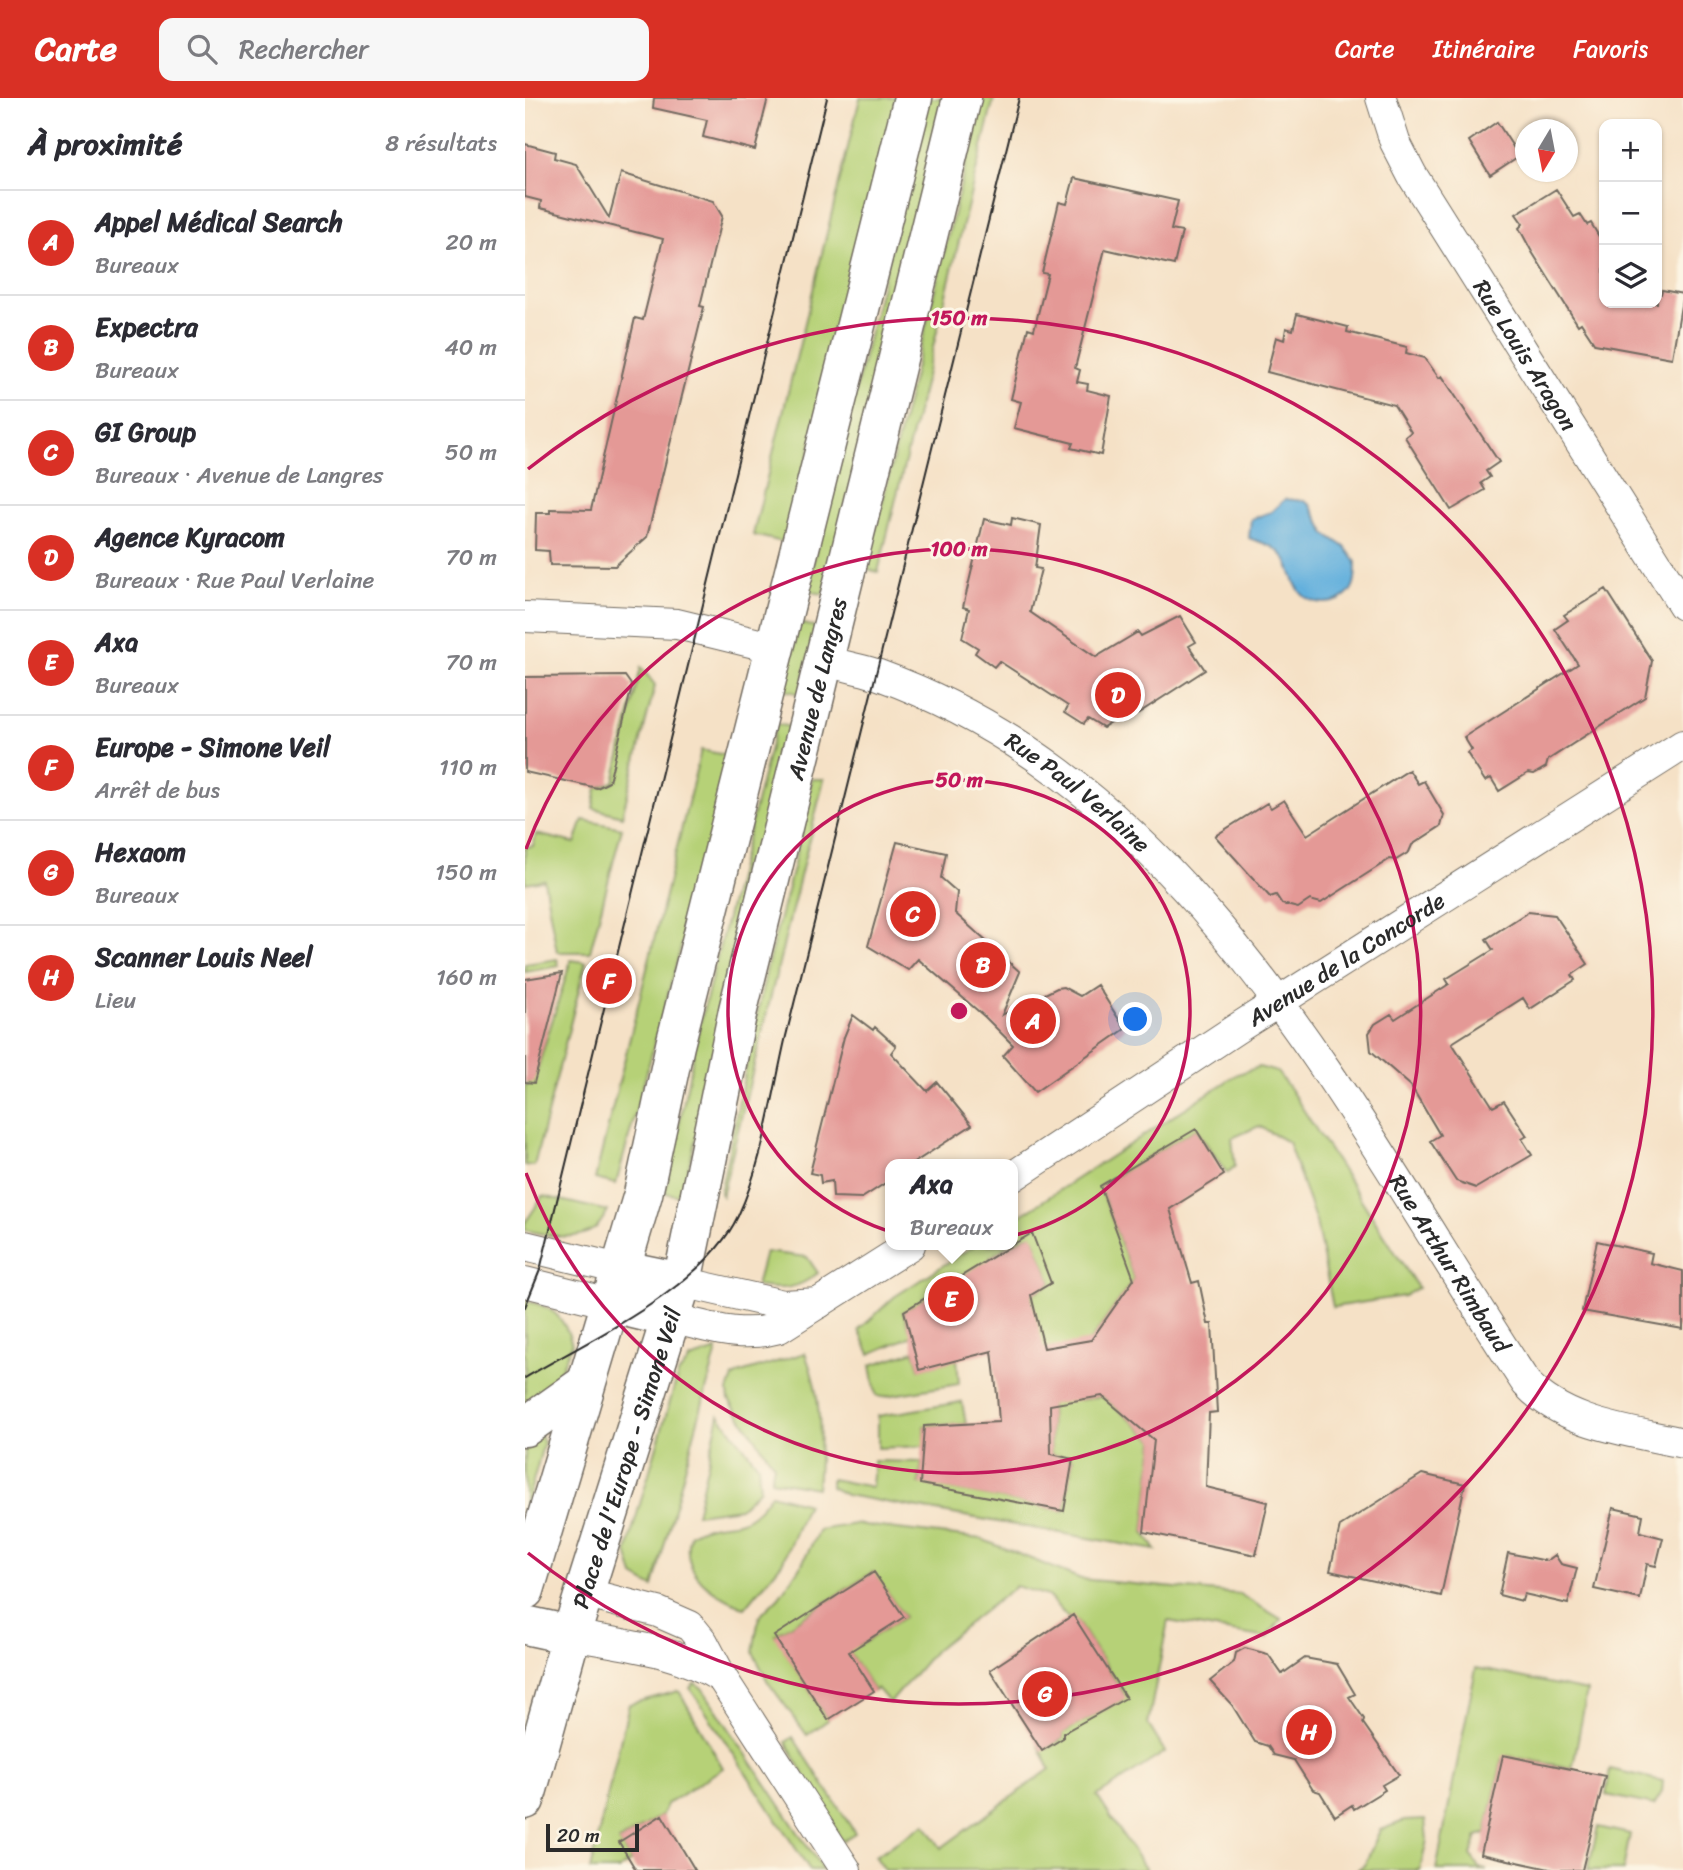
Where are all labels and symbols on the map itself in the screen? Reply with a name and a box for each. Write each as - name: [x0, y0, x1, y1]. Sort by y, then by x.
- north arrow: [1515, 119, 1578, 182]
- street label: Rue Louis Aragon: [1462, 271, 1589, 439]
- text: 150 m: [931, 299, 988, 337]
- text: 100 m: [930, 530, 988, 568]
- street label: Avenue de Langres: [775, 593, 859, 785]
- pin: D: [1095, 669, 1141, 721]
- street label: Rue Paul Verlaine: [997, 721, 1161, 863]
- text: 50 m: [935, 761, 984, 799]
- street label: Avenue de la Concorde: [1238, 880, 1454, 1038]
- pin: C: [890, 888, 936, 940]
- pin: B: [960, 939, 1006, 991]
- pin: F: [586, 955, 632, 1007]
- pin: A: [1010, 995, 1056, 1047]
- centre of rings: [947, 999, 971, 1023]
- your location: [1118, 1002, 1152, 1036]
- street label: Rue Arthur Rimbaud: [1378, 1165, 1523, 1363]
- pin: E: [928, 1273, 974, 1325]
- street label: Place de l'Europe - Simone Veil: [560, 1301, 694, 1614]
- pin: G: [1022, 1668, 1068, 1720]
- pin: H: [1286, 1706, 1332, 1758]
- scale bar: [546, 1821, 639, 1853]

